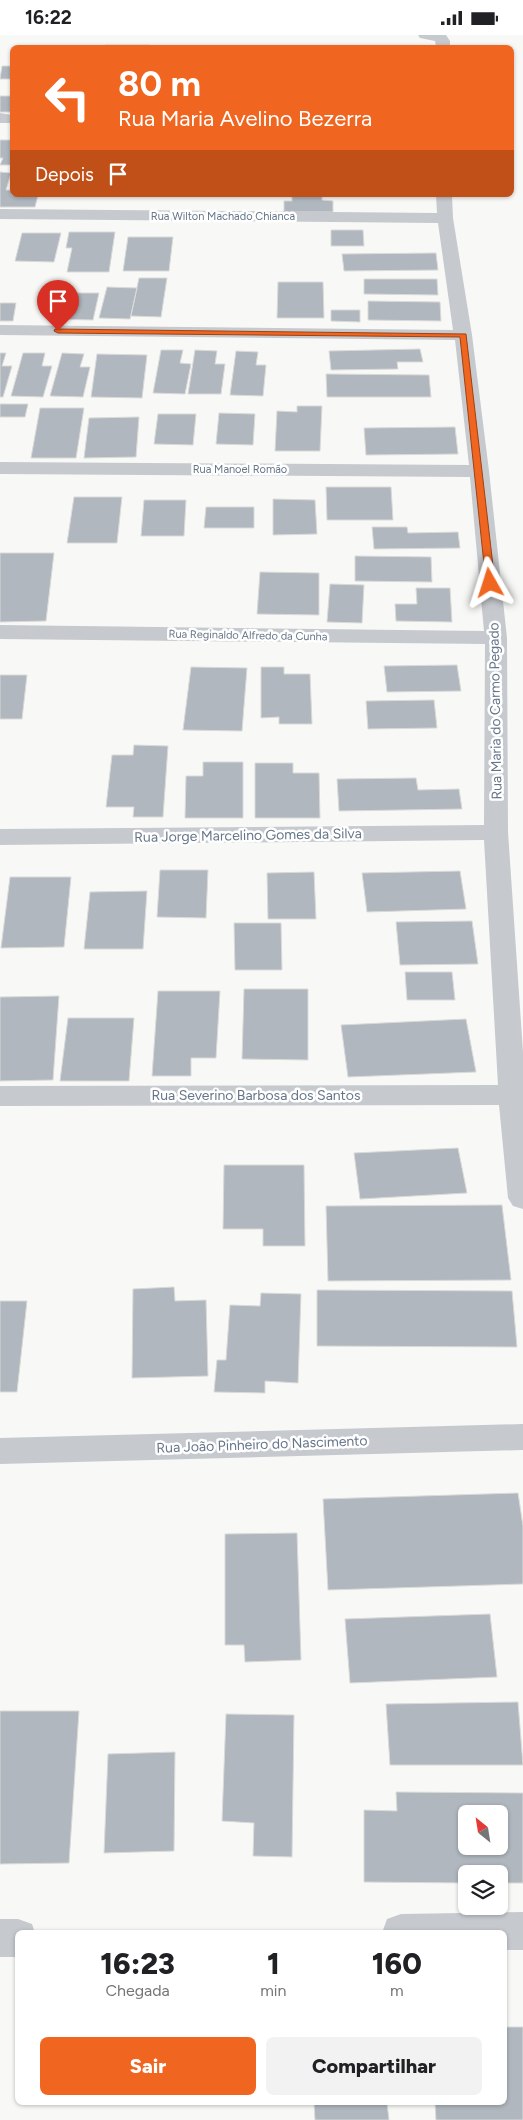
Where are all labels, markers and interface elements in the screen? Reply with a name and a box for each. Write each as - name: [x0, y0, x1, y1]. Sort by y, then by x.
- text: 16:22: [25, 6, 72, 29]
- text: 80 m: [118, 63, 201, 105]
- icon: left: [35, 65, 100, 130]
- text: Rua Maria Avelino Bezerra: [118, 105, 372, 132]
- icon: arrive: [104, 160, 132, 188]
- text: Depois: [35, 163, 94, 186]
- street label: Rua Wilton Machado Chianca: [151, 210, 295, 223]
- pin: [37, 280, 79, 331]
- icon: arrive: [44, 287, 72, 315]
- street label: Rua Manoel Romão: [193, 463, 287, 476]
- position arrow: [463, 556, 515, 608]
- street label: Rua Maria do Carmo Pegado: [485, 622, 506, 800]
- street label: Rua Reginaldo Alfredo da Cunha: [168, 628, 328, 643]
- street label: Rua Jorge Marcelino Gomes da Silva: [134, 825, 362, 846]
- street label: Rua Severino Barbosa dos Santos: [152, 1087, 360, 1104]
- street label: Rua João Pinheiro do Nascimento: [156, 1432, 368, 1457]
- north arrow: [458, 1805, 508, 1855]
- map controls: [458, 1805, 508, 1915]
- button: layers: [458, 1865, 508, 1915]
- text: 16:23: [100, 1945, 175, 1982]
- text: 1: [267, 1945, 280, 1982]
- text: 160: [372, 1945, 422, 1982]
- text: Chegada: [105, 1981, 170, 2000]
- text: min: [260, 1981, 286, 2000]
- text: m: [390, 1981, 404, 2000]
- button: Sair: [40, 2037, 256, 2095]
- button: Compartilhar: [266, 2037, 482, 2095]

